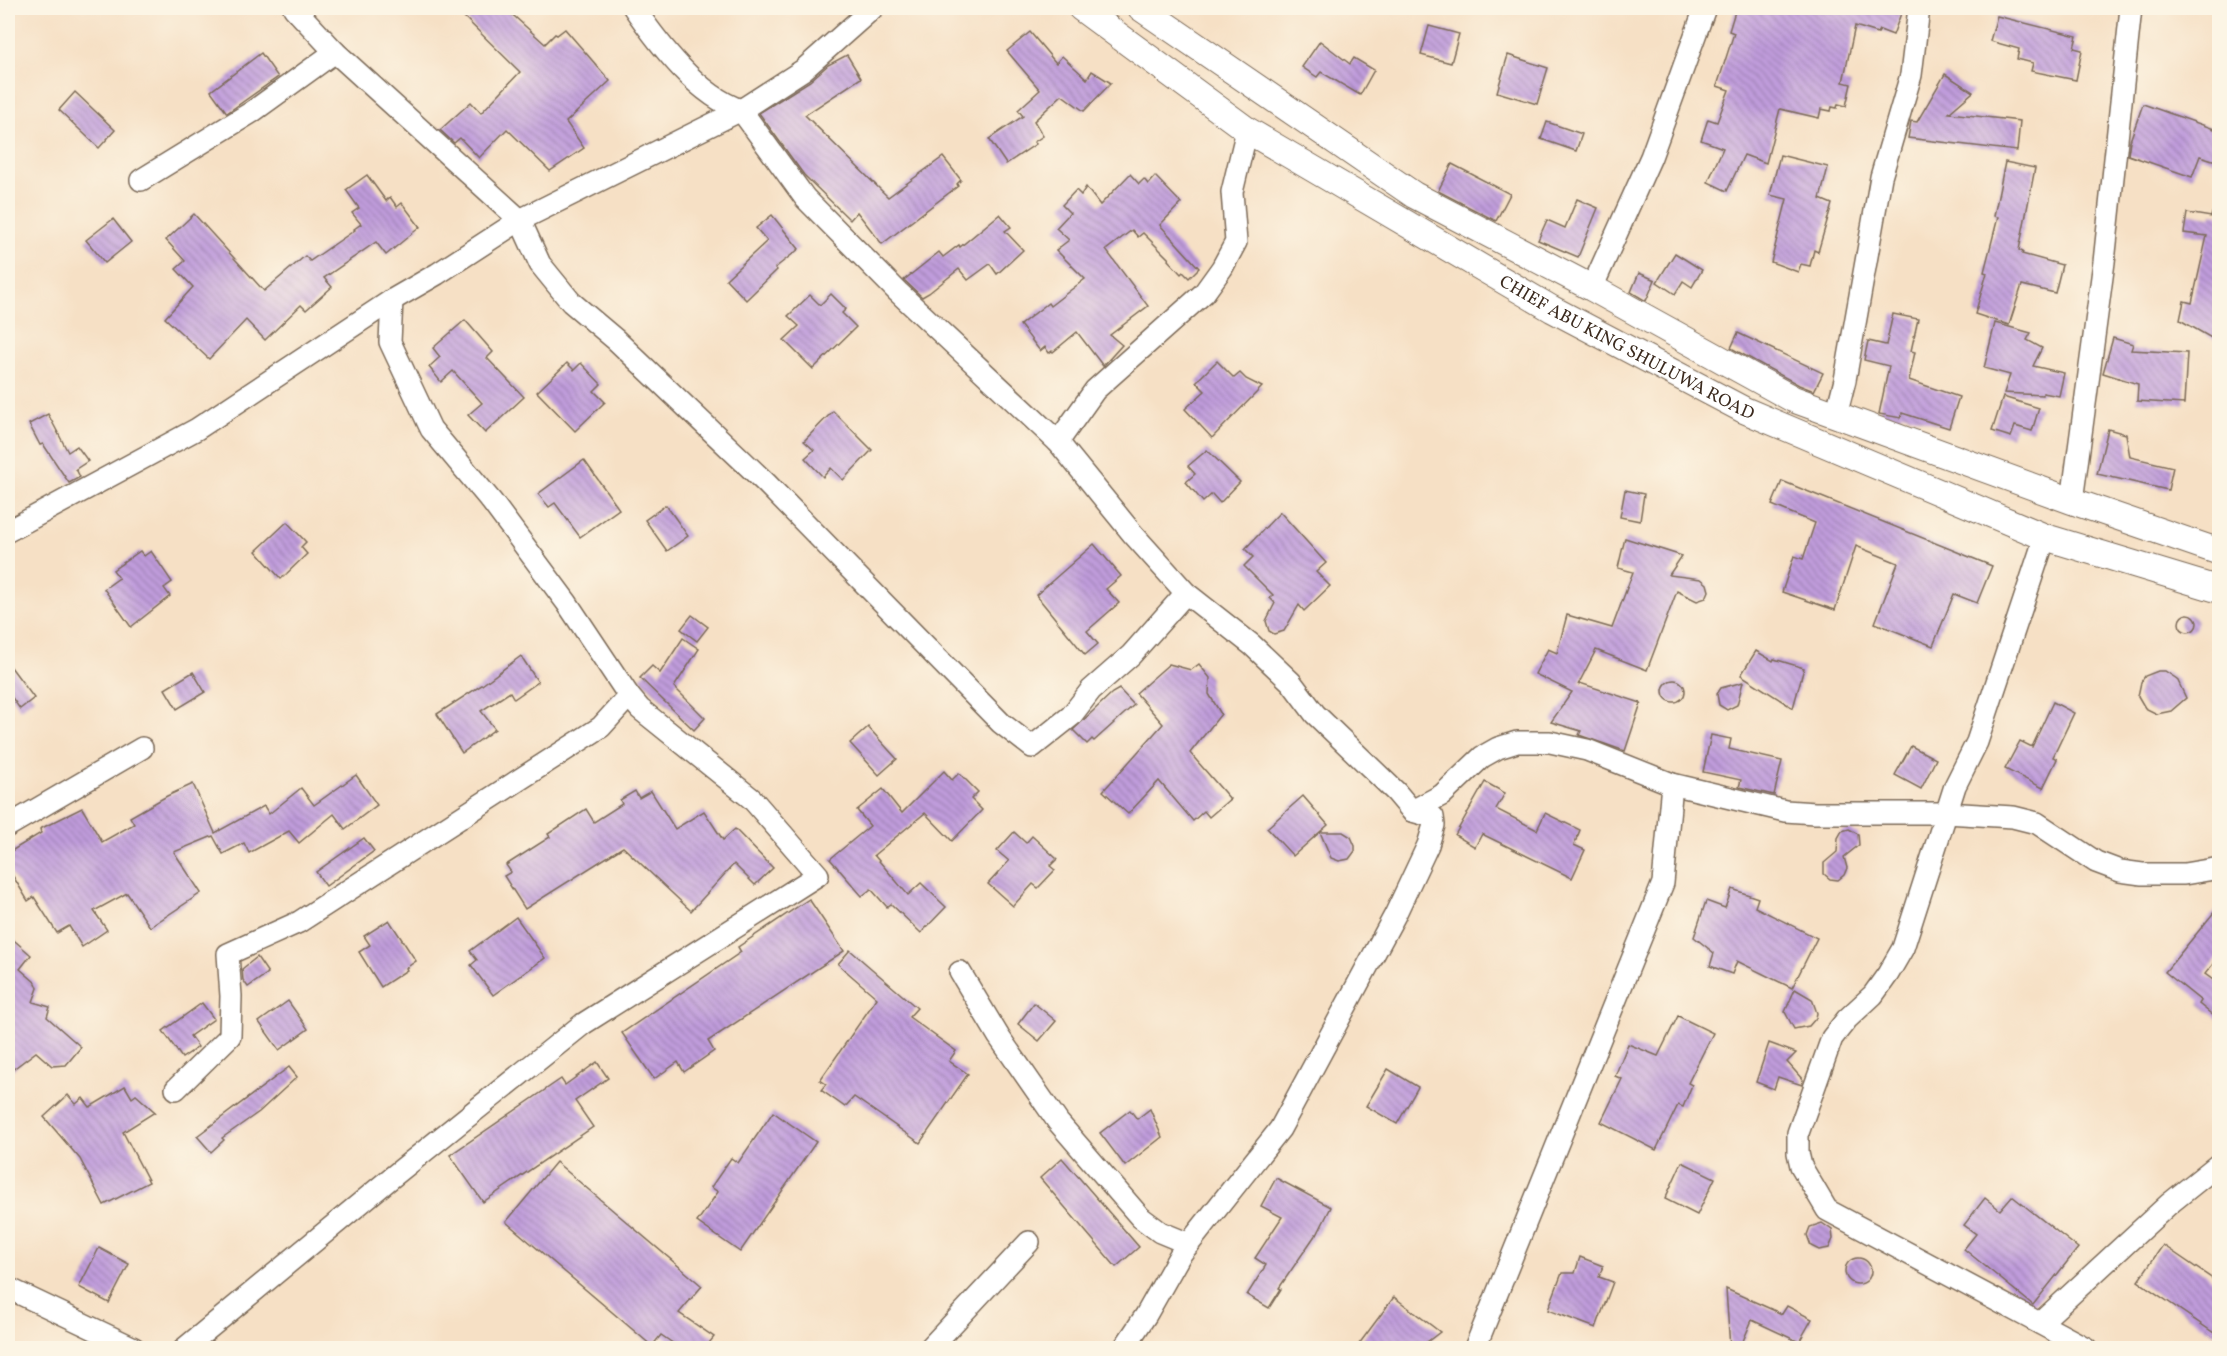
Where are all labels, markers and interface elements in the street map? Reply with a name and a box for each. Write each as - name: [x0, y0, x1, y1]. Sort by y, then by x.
- street label: CHIEF ABU KING SHULUWA ROAD: [1494, 270, 1758, 427]

